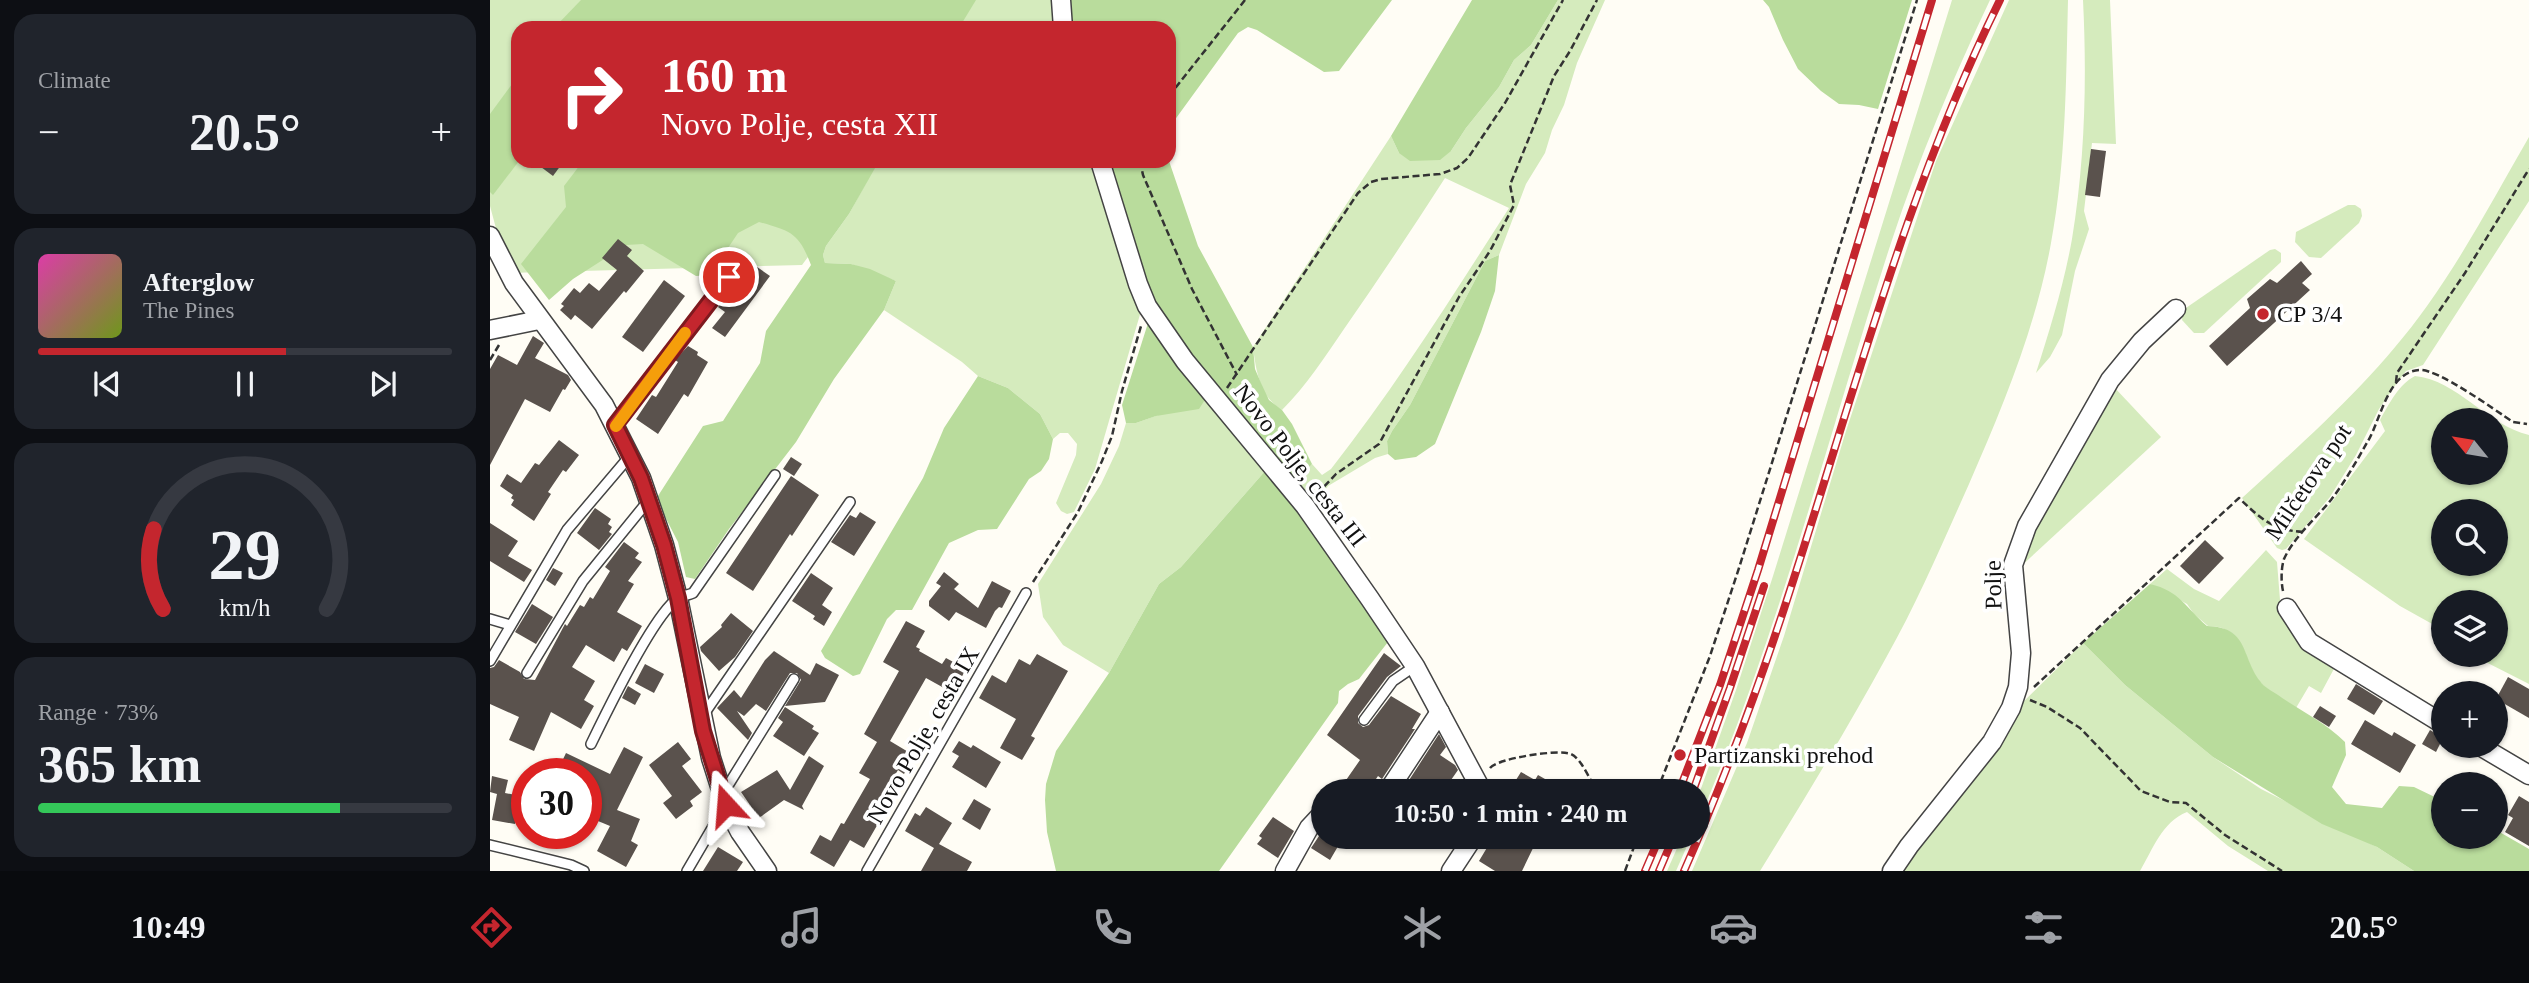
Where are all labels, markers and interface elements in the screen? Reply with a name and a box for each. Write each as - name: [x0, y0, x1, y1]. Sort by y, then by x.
- text: 160 m: [661, 48, 788, 103]
- icon: right: [546, 49, 637, 140]
- text: Climate: [38, 68, 111, 93]
- text: 20.5°: [189, 104, 301, 161]
- text: Novo Polje, cesta XII: [661, 106, 938, 142]
- text: −: [38, 111, 59, 153]
- text: +: [431, 111, 452, 153]
- pin: [699, 247, 759, 307]
- icon: arrive: [710, 258, 748, 296]
- text: Afterglow: [143, 268, 254, 297]
- text: The Pines: [143, 298, 234, 323]
- place label: CP 3/4: [2277, 301, 2342, 327]
- marker: CP 3/4: [2255, 306, 2271, 322]
- icon: previous: [88, 365, 126, 403]
- icon: pause: [226, 365, 264, 403]
- icon: next: [364, 365, 402, 403]
- street label: Novo Polje, cesta III: [1229, 379, 1371, 551]
- north arrow: [2431, 408, 2508, 485]
- map controls: [2431, 408, 2508, 849]
- street label: Milčetova pot: [2260, 419, 2356, 545]
- button: search: [2431, 499, 2508, 576]
- text: 29: [209, 514, 281, 595]
- street label: Polje: [1980, 560, 2006, 610]
- button: layers: [2431, 590, 2508, 667]
- text: km/h: [219, 593, 271, 620]
- street label: Novo Polje, cesta IX: [862, 642, 984, 828]
- button: +: [2431, 681, 2508, 758]
- text: Range · 73%: [38, 700, 158, 725]
- text: 365 km: [38, 736, 201, 793]
- place label: Partizanski prehod: [1694, 742, 1873, 768]
- marker: Partizanski prehod: [1672, 747, 1688, 763]
- speed limit sign: 30: [511, 758, 602, 849]
- position arrow: [689, 768, 763, 842]
- button: −: [2431, 772, 2508, 849]
- text: 10:50 · 1 min · 240 m: [1394, 799, 1628, 828]
- icon: directions: [467, 903, 516, 952]
- icon: music: [777, 903, 826, 952]
- icon: phone: [1088, 903, 1137, 952]
- icon: climate: [1398, 903, 1447, 952]
- icon: car: [1709, 903, 1758, 952]
- icon: filters: [2019, 903, 2068, 952]
- text: 10:49: [131, 909, 205, 945]
- text: 20.5°: [2329, 909, 2398, 945]

